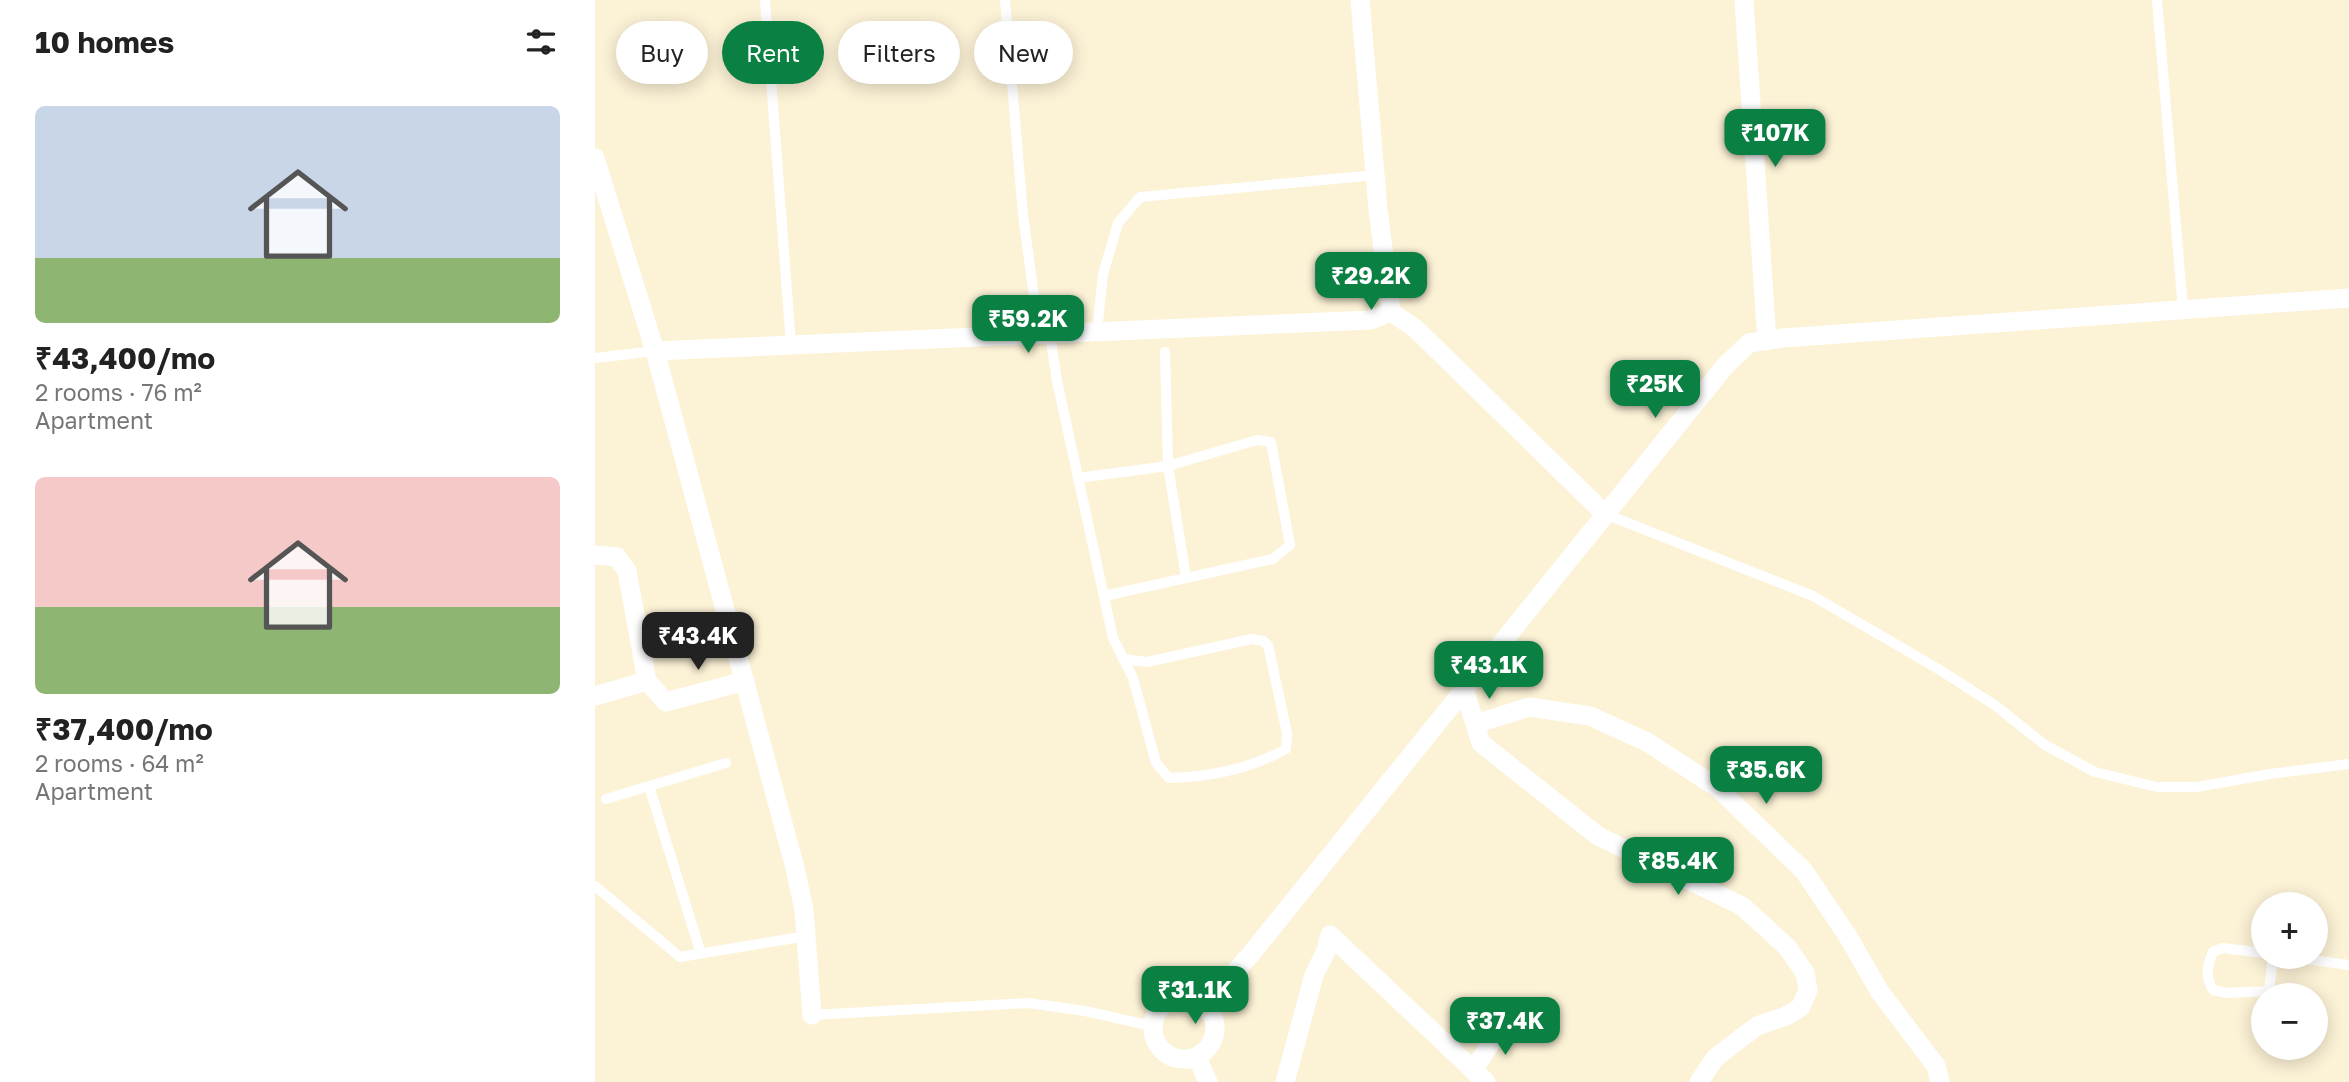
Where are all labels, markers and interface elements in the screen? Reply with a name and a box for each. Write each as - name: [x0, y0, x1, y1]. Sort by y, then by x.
- chip: Buy: [616, 21, 708, 84]
- chip: Rent: [722, 21, 824, 84]
- chip: Filters: [838, 21, 960, 84]
- chip: New: [974, 21, 1073, 84]
- icon: filters: [522, 23, 560, 61]
- text: 10 homes: [35, 24, 174, 60]
- pin: ₹107K: [1726, 110, 1824, 169]
- text: ₹107K: [1740, 118, 1810, 146]
- icon: home: [235, 151, 361, 277]
- pin: ₹29.2K: [1314, 252, 1428, 312]
- text: ₹29.2K: [1331, 261, 1411, 289]
- pin: ₹59.2K: [971, 296, 1085, 355]
- text: ₹59.2K: [988, 304, 1068, 332]
- text: ₹43,400/mo: [35, 340, 215, 376]
- pin: ₹25K: [1614, 360, 1696, 420]
- text: ₹25K: [1626, 369, 1684, 397]
- text: 2 rooms · 76 m²: [35, 378, 202, 406]
- text: Apartment: [35, 406, 153, 434]
- icon: home: [235, 522, 361, 648]
- pin: ₹43.4K: [641, 612, 755, 672]
- text: ₹43.4K: [658, 621, 738, 649]
- pin: ₹43.1K: [1432, 642, 1546, 701]
- text: ₹43.1K: [1450, 650, 1528, 678]
- text: ₹37,400/mo: [35, 711, 213, 747]
- pin: ₹35.6K: [1709, 746, 1823, 806]
- text: 2 rooms · 64 m²: [35, 749, 204, 777]
- text: ₹35.6K: [1726, 755, 1806, 783]
- text: Apartment: [35, 777, 153, 805]
- pin: ₹85.4K: [1621, 838, 1735, 897]
- text: ₹85.4K: [1638, 846, 1718, 874]
- map controls: [2251, 892, 2328, 1060]
- button: +: [2251, 892, 2328, 969]
- pin: ₹31.1K: [1138, 967, 1252, 1026]
- text: ₹31.1K: [1158, 975, 1232, 1003]
- button: −: [2251, 983, 2328, 1060]
- pin: ₹37.4K: [1448, 998, 1562, 1057]
- text: ₹37.4K: [1466, 1006, 1544, 1034]

